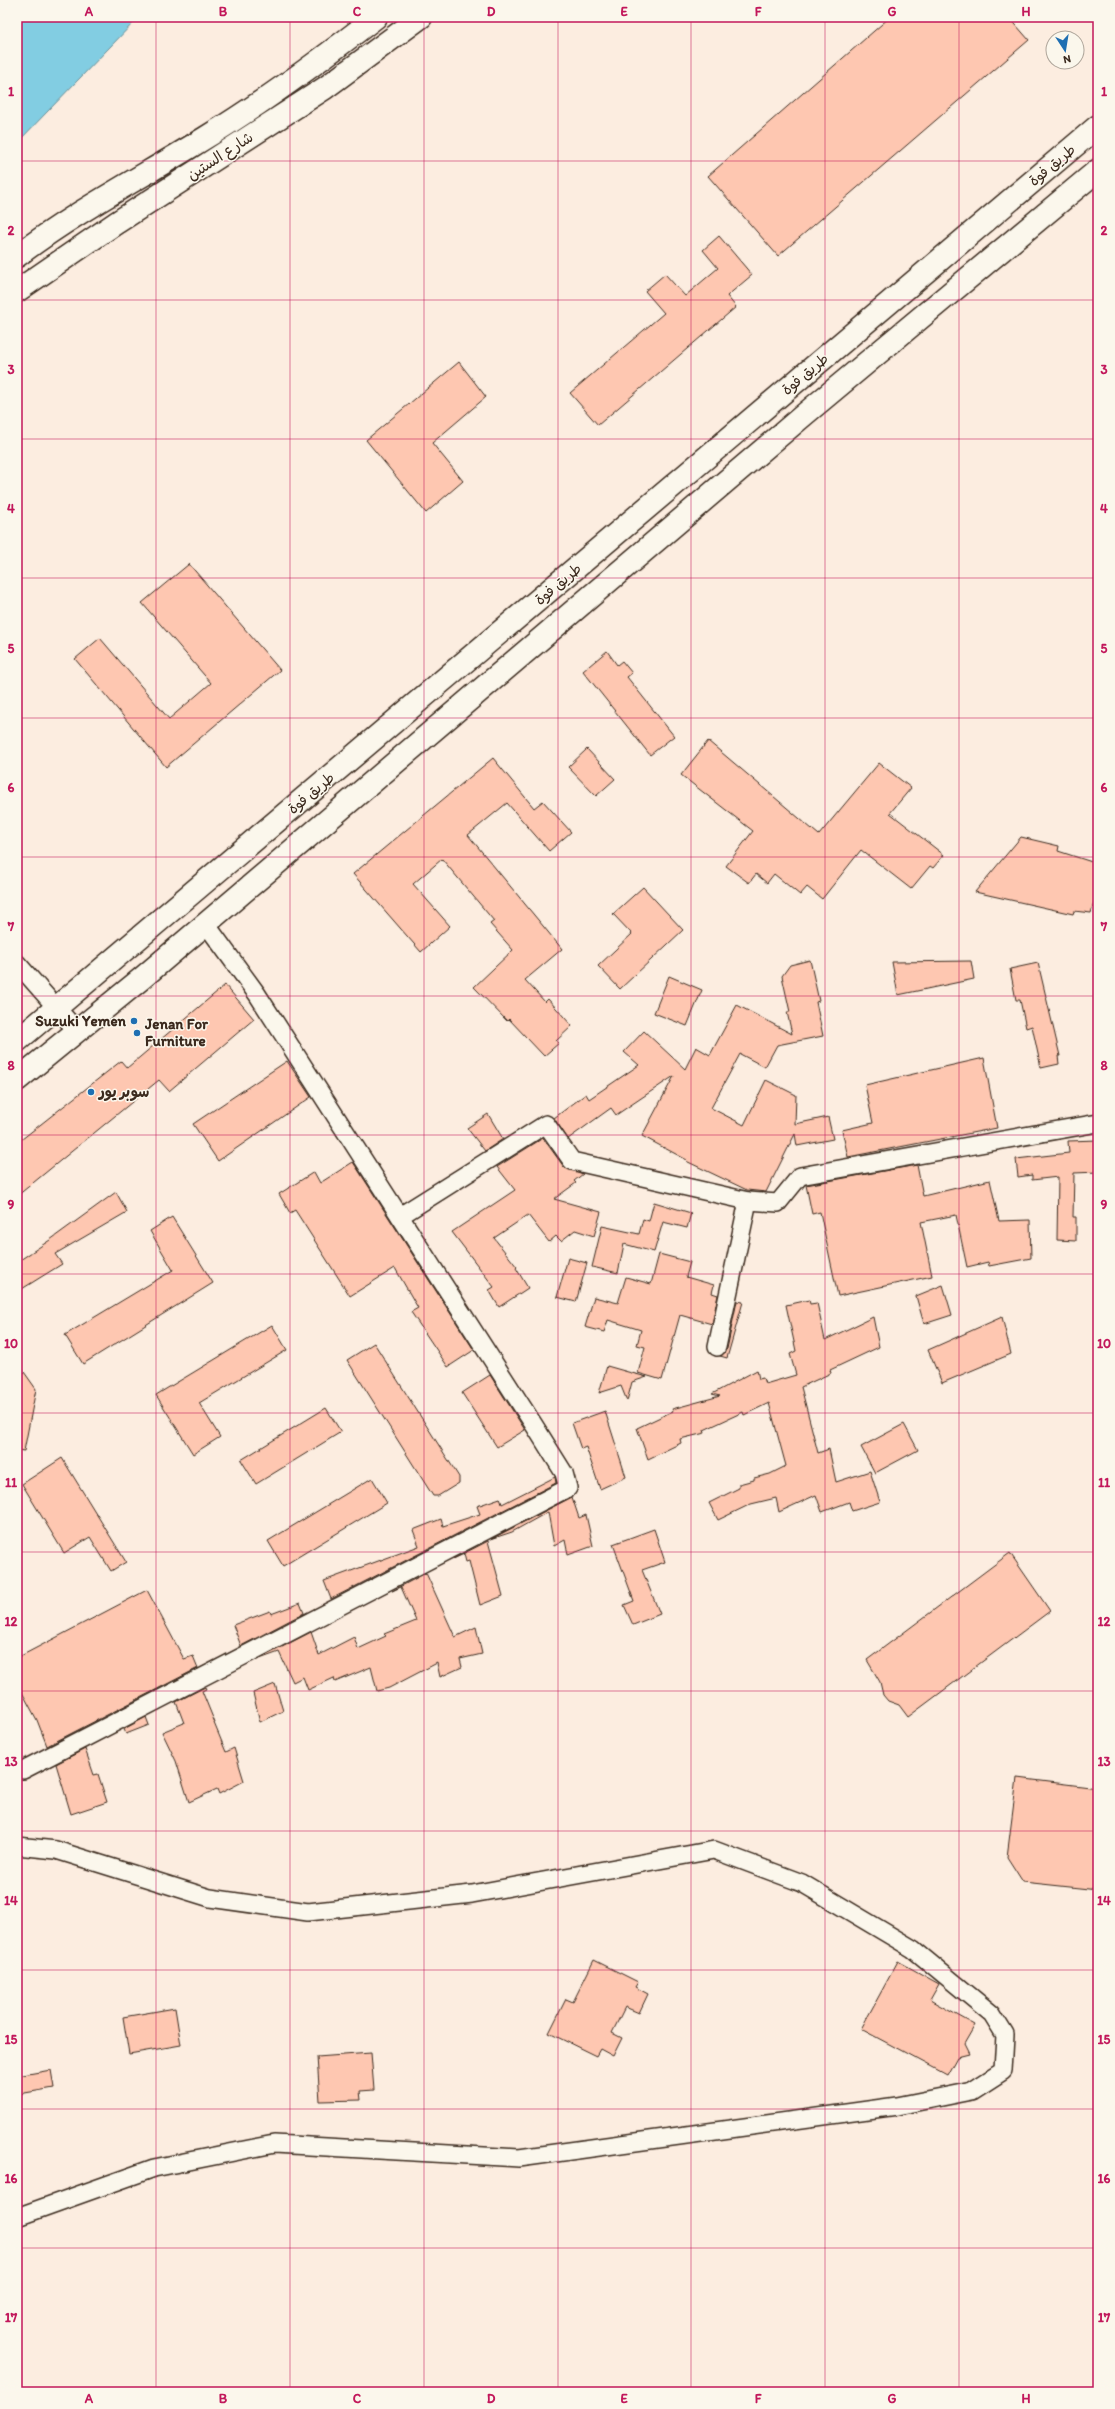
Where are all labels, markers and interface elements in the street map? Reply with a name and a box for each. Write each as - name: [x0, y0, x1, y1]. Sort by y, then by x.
- text: A: [84, 4, 94, 19]
- text: B: [219, 4, 228, 19]
- text: C: [353, 4, 362, 19]
- text: D: [487, 4, 496, 19]
- text: E: [620, 4, 628, 19]
- text: F: [755, 4, 762, 19]
- text: G: [888, 4, 897, 19]
- text: H: [1022, 4, 1031, 19]
- north arrow: [1045, 30, 1085, 70]
- text: N: [1062, 52, 1072, 66]
- text: 1: [8, 84, 14, 99]
- text: 1: [1101, 84, 1107, 99]
- street label: شارع الستين: [184, 128, 257, 185]
- street label: طريق فوة: [1025, 140, 1079, 190]
- text: 2: [8, 223, 15, 238]
- text: 2: [1101, 223, 1108, 238]
- street label: طريق فوة: [778, 349, 832, 399]
- text: 3: [7, 362, 15, 377]
- text: 3: [1100, 362, 1108, 377]
- text: 4: [7, 501, 15, 516]
- text: 4: [1100, 501, 1108, 516]
- street label: طريق فوة: [531, 559, 585, 609]
- text: 5: [8, 641, 15, 656]
- text: 5: [1101, 641, 1108, 656]
- street label: طريق فوة: [284, 768, 338, 818]
- text: 6: [8, 780, 15, 795]
- text: 6: [1101, 780, 1108, 795]
- text: 7: [7, 919, 15, 934]
- text: 7: [1100, 919, 1108, 934]
- place label: Suzuki Yemen: [35, 1012, 127, 1030]
- place label: Jenan For Furniture: [144, 1015, 209, 1050]
- marker: Suzuki Yemen: [129, 1016, 139, 1026]
- marker: Jenan For Furniture: [132, 1028, 142, 1038]
- text: 8: [7, 1058, 15, 1073]
- text: 8: [1100, 1058, 1108, 1073]
- place label: سوبر يور: [97, 1083, 149, 1102]
- marker: سوبر يور: [86, 1087, 96, 1097]
- text: 9: [8, 1197, 15, 1212]
- text: 9: [1101, 1197, 1108, 1212]
- text: 10: [4, 1336, 18, 1351]
- text: 10: [1097, 1336, 1111, 1351]
- text: 11: [5, 1475, 17, 1490]
- text: 11: [1098, 1475, 1110, 1490]
- text: 12: [5, 1614, 18, 1629]
- text: 12: [1098, 1614, 1111, 1629]
- text: 13: [4, 1754, 18, 1769]
- text: 13: [1097, 1754, 1111, 1769]
- text: 14: [4, 1893, 18, 1908]
- text: 14: [1097, 1893, 1111, 1908]
- text: 15: [5, 2032, 18, 2047]
- text: 15: [1098, 2032, 1111, 2047]
- text: 16: [5, 2171, 18, 2186]
- text: 16: [1098, 2171, 1111, 2186]
- text: 17: [5, 2310, 18, 2325]
- text: 17: [1098, 2310, 1111, 2325]
- text: A: [84, 2391, 94, 2406]
- text: B: [219, 2391, 228, 2406]
- text: C: [353, 2391, 362, 2406]
- text: D: [487, 2391, 496, 2406]
- text: E: [620, 2391, 628, 2406]
- text: F: [755, 2391, 762, 2406]
- text: G: [888, 2391, 897, 2406]
- text: H: [1022, 2391, 1031, 2406]

